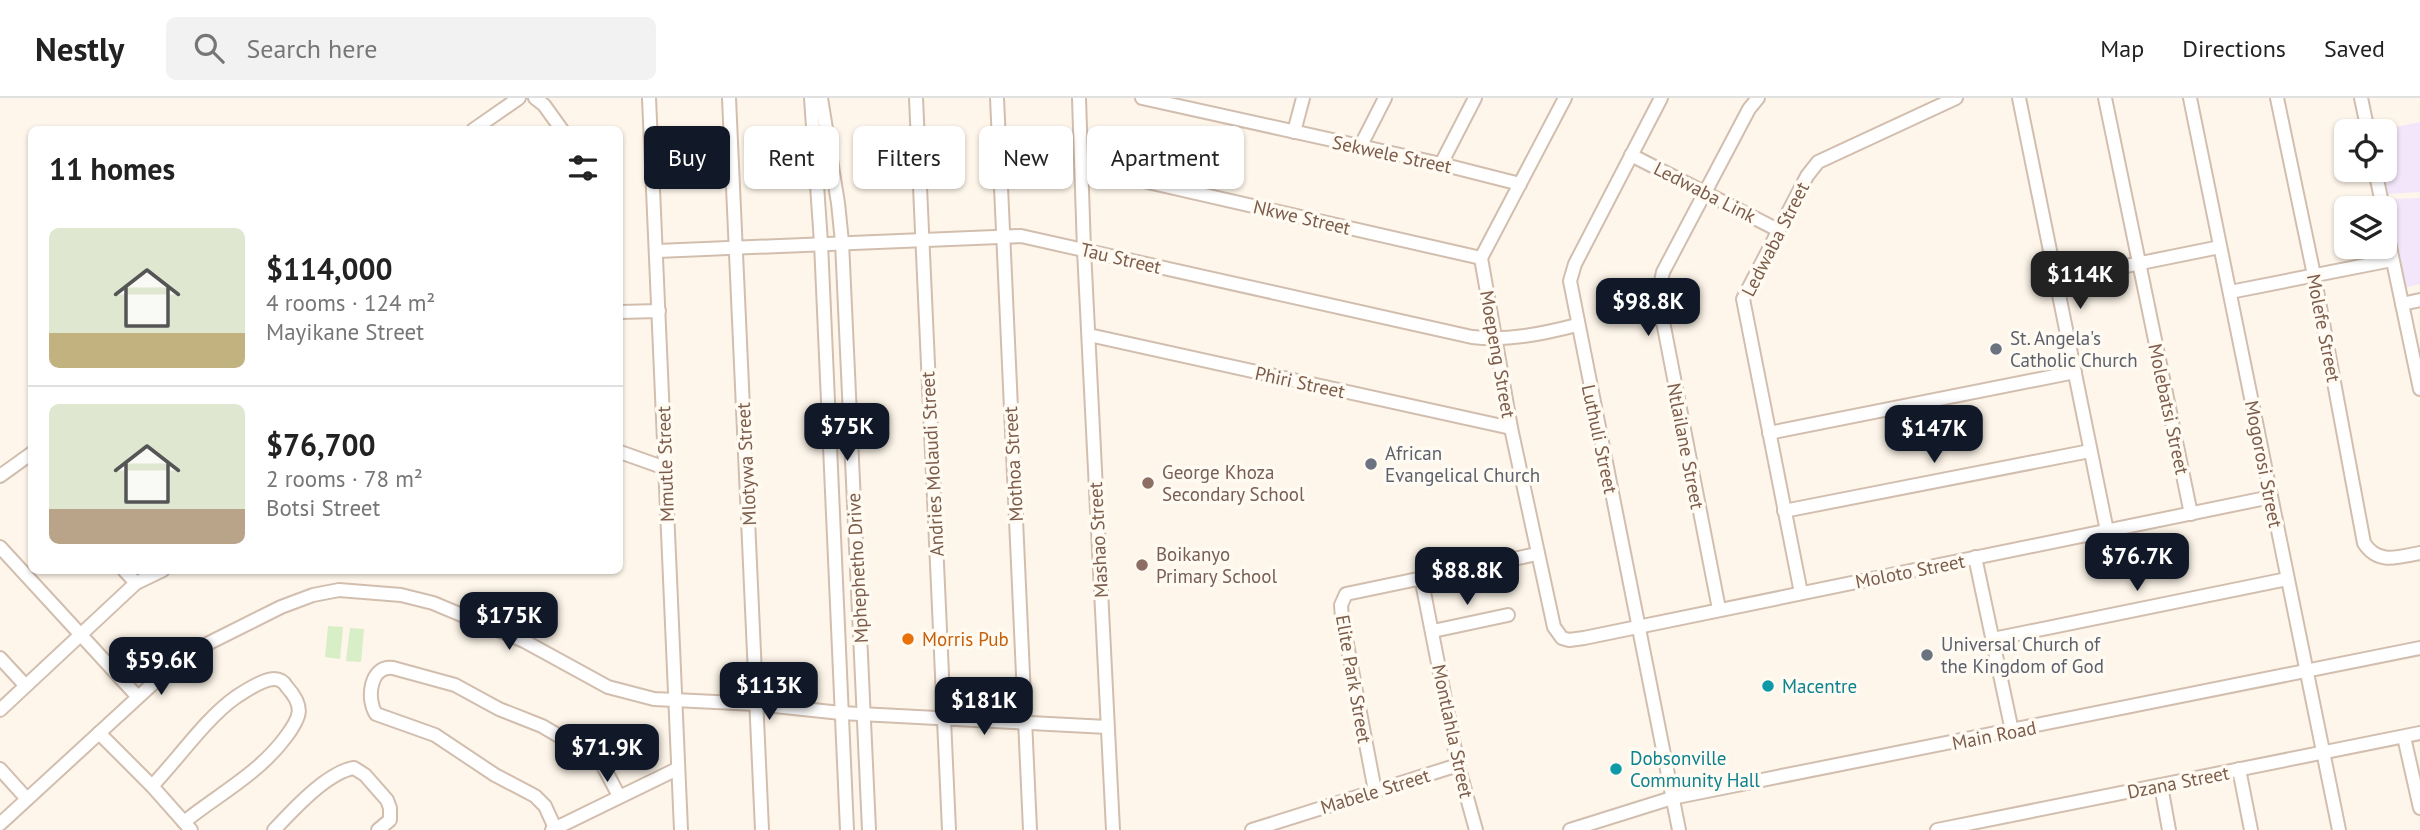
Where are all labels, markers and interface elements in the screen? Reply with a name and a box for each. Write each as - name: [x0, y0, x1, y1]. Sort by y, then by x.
- search box: [166, 17, 656, 80]
- text: Nestly: [35, 27, 124, 70]
- icon: search: [190, 29, 228, 67]
- text: Search here: [246, 32, 378, 65]
- text: Map: [2100, 33, 2144, 64]
- text: Directions: [2182, 33, 2286, 64]
- text: Saved: [2324, 33, 2385, 64]
- map controls: [2334, 119, 2397, 259]
- button: locate: [2334, 119, 2397, 182]
- chip: Buy: [644, 126, 730, 189]
- chip: Rent: [744, 126, 839, 189]
- chip: Filters: [853, 126, 965, 189]
- chip: New: [979, 126, 1073, 189]
- chip: Apartment: [1087, 126, 1244, 189]
- street label: Sekwele Street: [1330, 130, 1454, 178]
- text: 11 homes: [49, 149, 175, 188]
- icon: filters: [564, 149, 602, 187]
- street label: Ledwaba Link: [1650, 156, 1760, 228]
- street label: Ledwaba Street: [1736, 177, 1814, 300]
- street label: Nkwe Street: [1251, 194, 1353, 240]
- button: layers: [2334, 196, 2397, 259]
- street label: Tau Street: [1078, 237, 1164, 279]
- text: $114,000: [266, 249, 393, 288]
- pin: $114K: [2031, 252, 2129, 311]
- icon: home: [105, 256, 189, 340]
- text: $114K: [2047, 259, 2113, 288]
- street label: Molefe Street: [2302, 272, 2346, 385]
- pin: $98.8K: [1591, 278, 1705, 338]
- text: $98.8K: [1612, 286, 1684, 315]
- text: 4 rooms · 124 m²: [266, 288, 435, 317]
- street label: Moepeng Street: [1475, 288, 1521, 420]
- text: Mayikane Street: [266, 317, 424, 346]
- place label: St. Angela's Catholic Church: [2010, 326, 2138, 372]
- marker: St. Angela's Catholic Church: [1988, 341, 2004, 357]
- street label: Molebatsi Street: [2143, 341, 2195, 477]
- street label: Phiri Street: [1253, 361, 1348, 403]
- street label: Andries Molaudi Street: [915, 370, 949, 557]
- street label: Ntlailane Street: [1662, 381, 1710, 512]
- street label: Luthuli Street: [1577, 382, 1623, 496]
- street label: Mogorosi Street: [2240, 398, 2288, 530]
- street label: Mlotywa Street: [731, 401, 761, 526]
- pin: $75K: [806, 404, 888, 463]
- street label: Mmutle Street: [651, 405, 679, 522]
- street label: Mothoa Street: [998, 405, 1028, 522]
- pin: $147K: [1885, 406, 1983, 465]
- text: $75K: [820, 411, 874, 440]
- text: $147K: [1901, 413, 1967, 442]
- text: $76,700: [266, 425, 376, 464]
- icon: home: [105, 432, 189, 516]
- place label: African Evangelical Church: [1385, 441, 1540, 487]
- marker: African Evangelical Church: [1363, 456, 1379, 472]
- place label: George Khoza Secondary School: [1162, 460, 1305, 506]
- text: 2 rooms · 78 m²: [266, 464, 423, 493]
- marker: George Khoza Secondary School: [1140, 475, 1156, 491]
- street label: Mashao Street: [1083, 481, 1113, 599]
- street label: Mphephetho Drive: [841, 492, 873, 644]
- text: Botsi Street: [266, 493, 380, 522]
- pin: $76.7K: [2080, 533, 2194, 593]
- text: $76.7K: [2101, 541, 2173, 570]
- place label: Boikanyo Primary School: [1156, 542, 1277, 588]
- pin: $88.8K: [1410, 547, 1524, 607]
- street label: Moloto Street: [1853, 549, 1967, 593]
- text: $88.8K: [1431, 555, 1503, 584]
- marker: Boikanyo Primary School: [1134, 557, 1150, 573]
- pin: $175K: [460, 592, 558, 652]
- text: $175K: [476, 600, 542, 629]
- street label: Elite Park Street: [1331, 613, 1377, 746]
- place label: Morris Pub: [922, 627, 1009, 651]
- marker: Morris Pub: [900, 631, 916, 647]
- place label: Universal Church of the Kingdom of God: [1941, 632, 2104, 678]
- pin: $59.6K: [104, 638, 218, 697]
- text: $59.6K: [125, 645, 197, 674]
- marker: Universal Church of the Kingdom of God: [1919, 647, 1935, 663]
- pin: $113K: [720, 662, 818, 722]
- street label: Montlahla Street: [1427, 662, 1479, 801]
- text: $113K: [736, 670, 802, 699]
- place label: Macentre: [1782, 674, 1857, 698]
- pin: $181K: [935, 678, 1033, 737]
- marker: Macentre: [1760, 678, 1776, 694]
- text: $181K: [951, 685, 1017, 714]
- street label: Main Road: [1950, 715, 2038, 755]
- pin: $71.9K: [550, 724, 664, 784]
- text: $71.9K: [571, 732, 643, 761]
- place label: Dobsonville Community Hall: [1630, 746, 1760, 792]
- street label: Dzana Street: [2125, 760, 2232, 804]
- marker: Dobsonville Community Hall: [1608, 761, 1624, 777]
- street label: Mabele Street: [1317, 763, 1433, 819]

